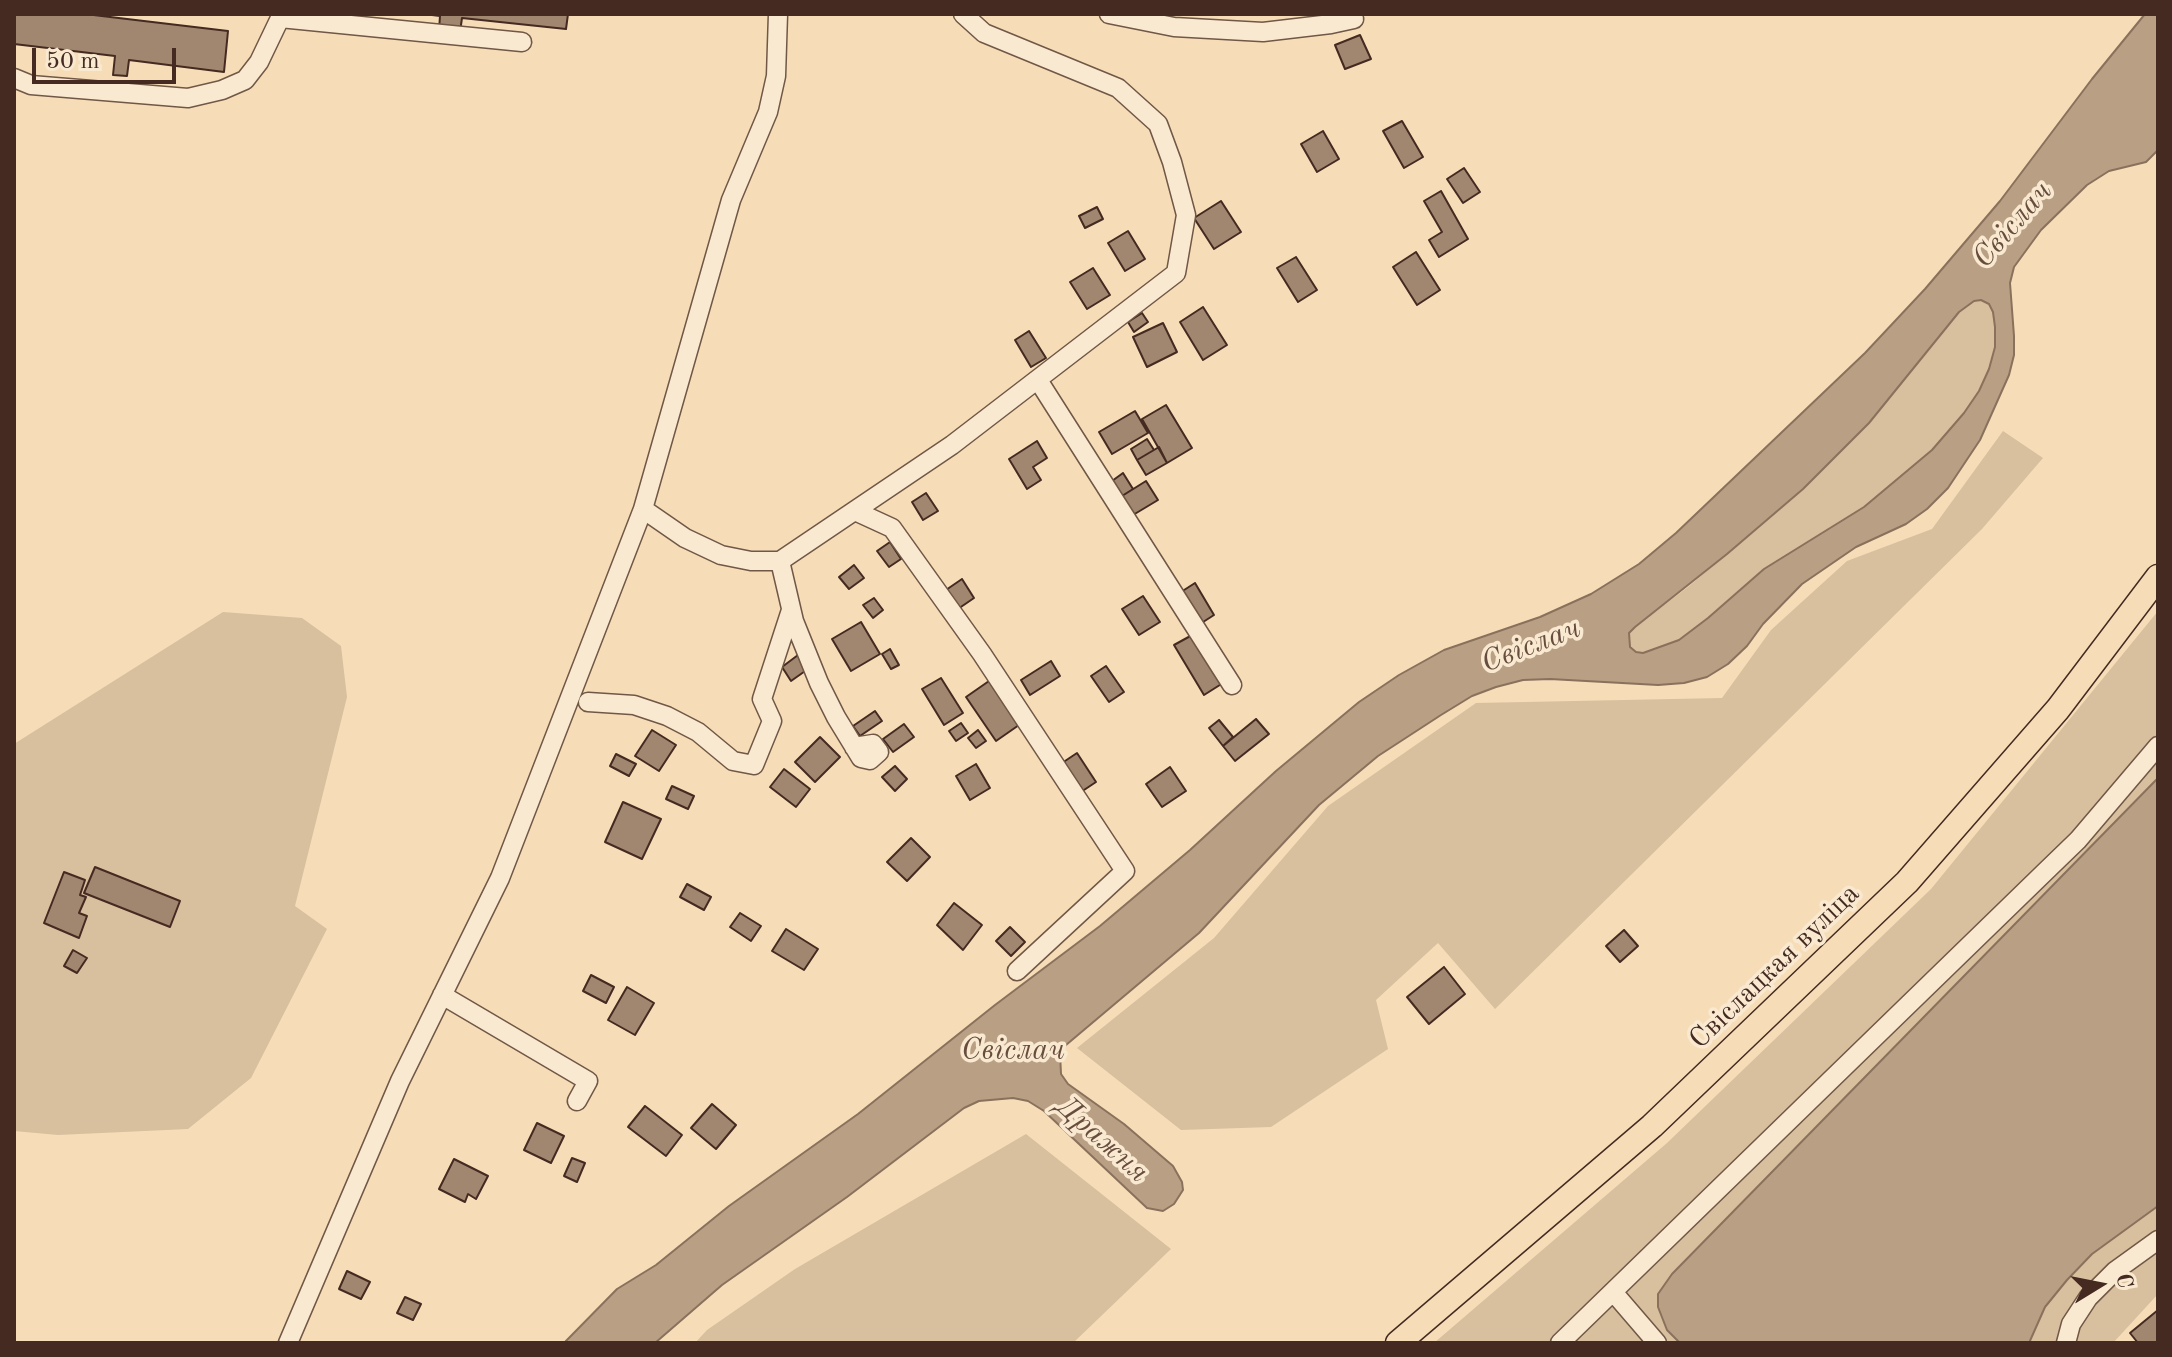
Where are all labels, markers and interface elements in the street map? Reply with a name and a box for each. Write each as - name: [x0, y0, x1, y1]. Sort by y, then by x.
- scale bar: [36, 32, 180, 82]
- text: 50 m: [46, 50, 100, 74]
- water label: Свіслач: [1965, 174, 2061, 276]
- water label: Свіслач: [1476, 611, 1586, 681]
- street label: Свіслацкая вуліца: [1683, 877, 1867, 1057]
- water label: Свіслач: [961, 1033, 1065, 1069]
- water label: Дражня: [1048, 1089, 1156, 1191]
- north arrow: [2060, 1245, 2140, 1325]
- text: С: [2112, 1272, 2136, 1290]

